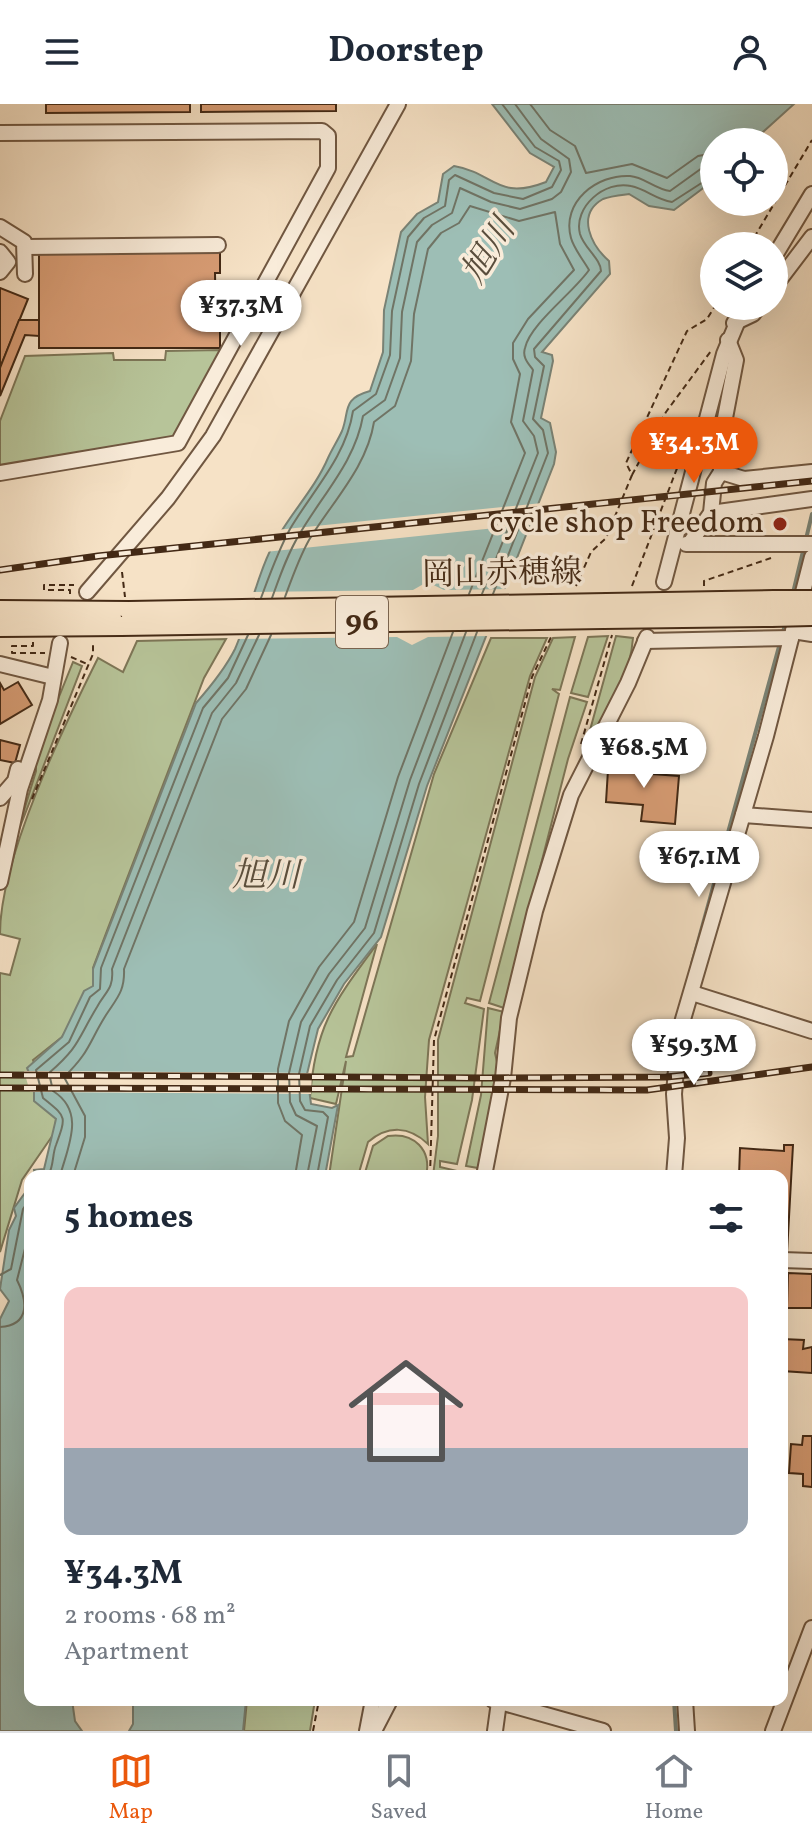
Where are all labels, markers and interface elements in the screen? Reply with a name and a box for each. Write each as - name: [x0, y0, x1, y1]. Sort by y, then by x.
- text: Doorstep: [328, 27, 484, 77]
- icon: menu: [40, 30, 84, 74]
- icon: person: [728, 30, 772, 74]
- map controls: [700, 128, 788, 320]
- button: locate: [700, 128, 788, 216]
- water label: 旭川: [452, 207, 530, 293]
- button: layers: [700, 232, 788, 320]
- pin: ¥37.3M: [176, 280, 306, 348]
- text: ¥37.3M: [199, 288, 283, 324]
- pin: ¥34.3M: [629, 417, 759, 485]
- text: ¥34.3M: [649, 425, 739, 461]
- place label: cycle shop Freedom: [489, 502, 764, 546]
- marker: cycle shop Freedom: [771, 515, 789, 533]
- street label: 岡山赤穂線: [422, 552, 582, 598]
- road number: 96: [336, 596, 388, 648]
- pin: ¥68.5M: [579, 722, 709, 790]
- text: ¥68.5M: [599, 730, 689, 766]
- pin: ¥67.1M: [634, 831, 764, 899]
- text: ¥67.1M: [657, 839, 741, 875]
- water label: 旭川: [232, 854, 304, 901]
- pin: ¥59.3M: [629, 1019, 759, 1087]
- text: ¥59.3M: [650, 1027, 738, 1063]
- text: 5 homes: [64, 1195, 194, 1242]
- icon: filters: [704, 1196, 748, 1240]
- icon: home: [334, 1339, 478, 1483]
- text: ¥34.3M: [64, 1551, 183, 1598]
- text: 2 rooms · 68 m²: [64, 1598, 236, 1634]
- text: Apartment: [64, 1634, 189, 1670]
- tab: Map: [109, 1749, 153, 1828]
- tab: Saved: [371, 1749, 427, 1828]
- tab: Home: [645, 1749, 703, 1828]

